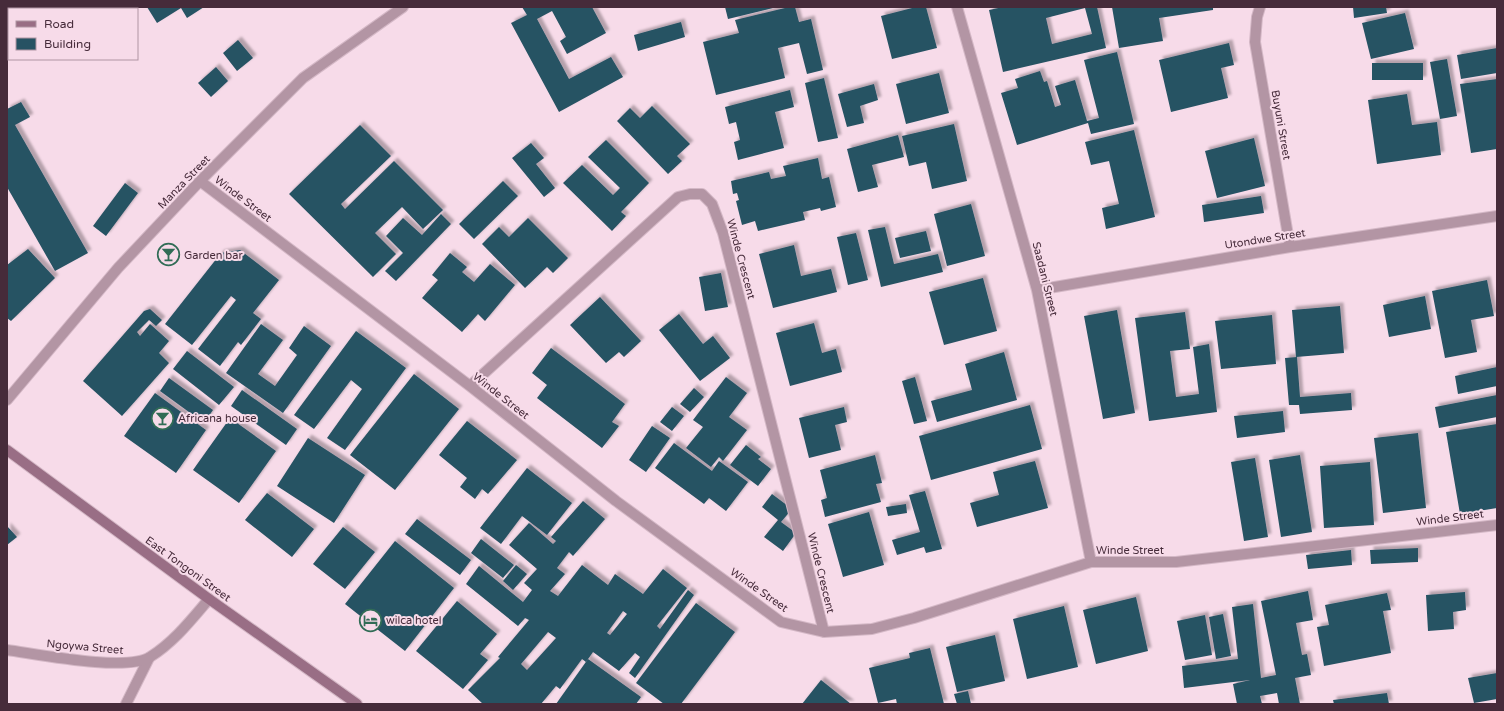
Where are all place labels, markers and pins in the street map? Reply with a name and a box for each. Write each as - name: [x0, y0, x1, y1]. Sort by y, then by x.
- bar icon: Garden bar: [156, 242, 182, 268]
- place label: Garden bar: [184, 249, 243, 262]
- bar icon: Africana house: [150, 405, 176, 431]
- place label: Africana house: [178, 412, 257, 425]
- hotel icon: wilca hotel: [357, 607, 383, 633]
- place label: wilca hotel: [386, 614, 442, 627]

